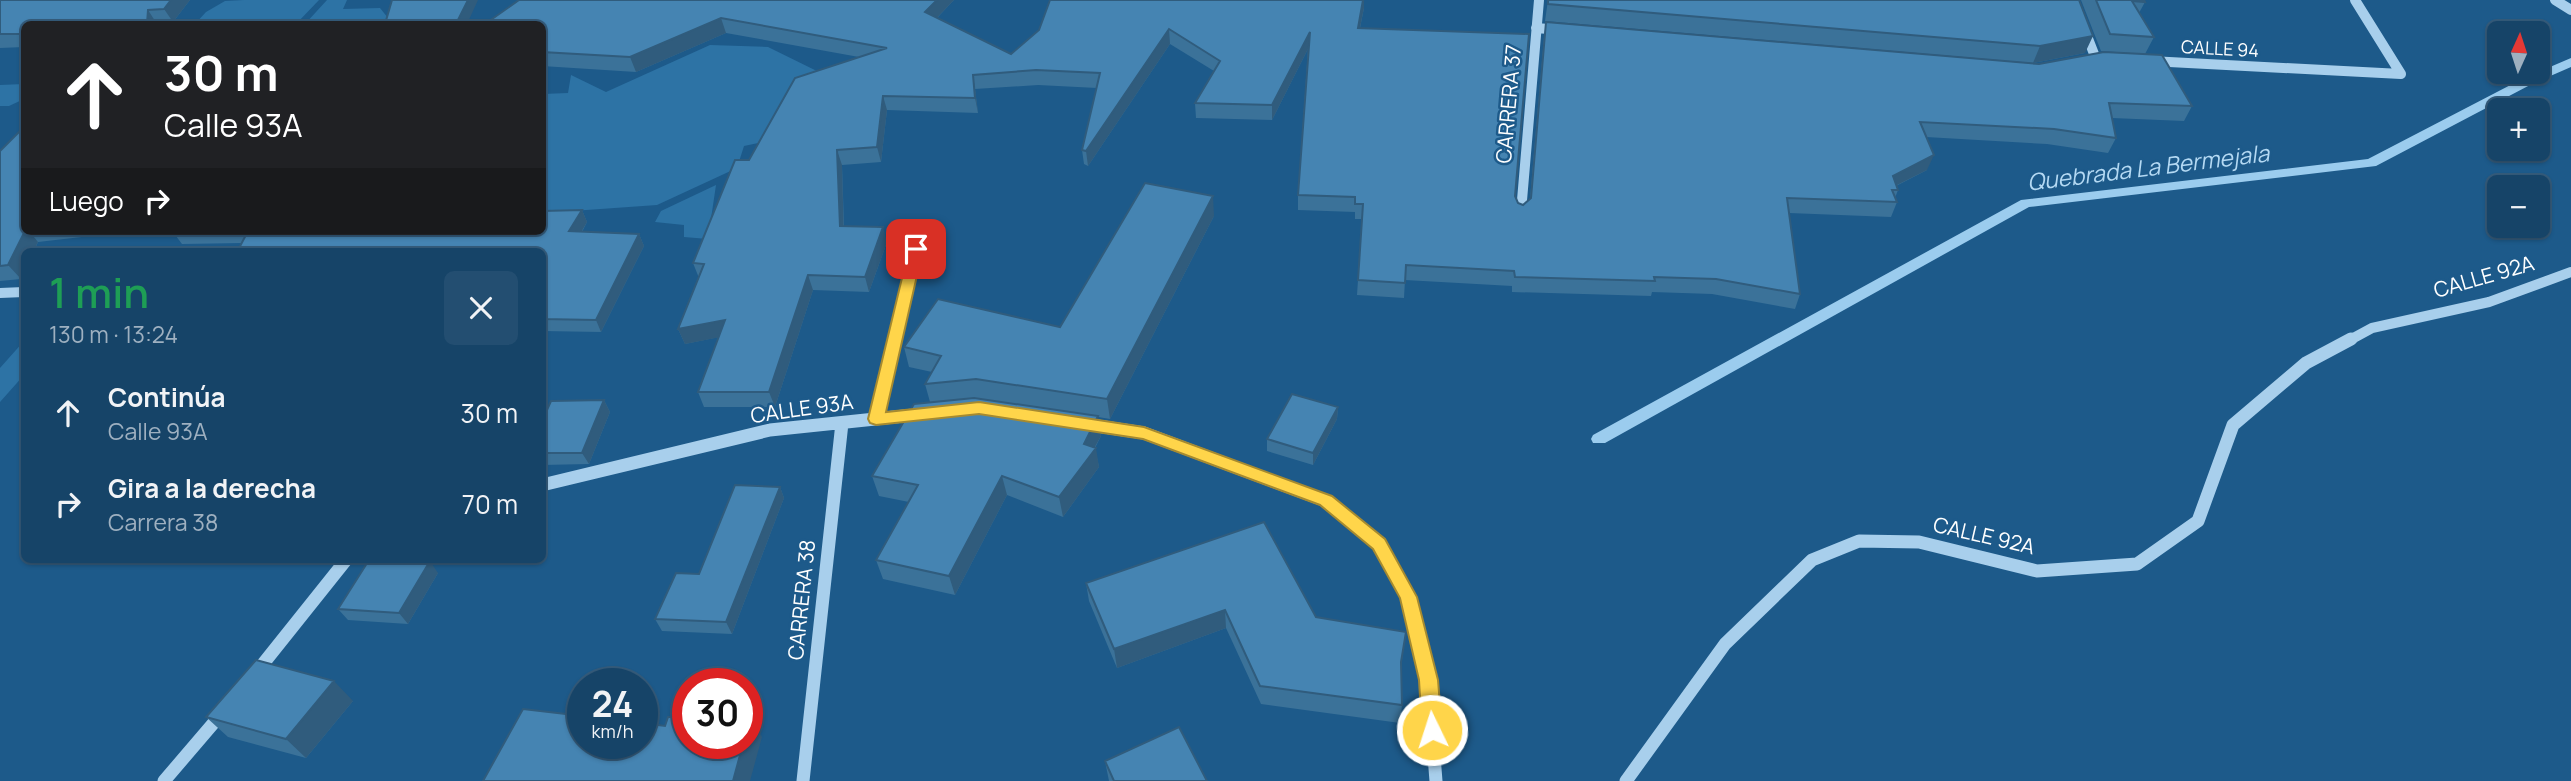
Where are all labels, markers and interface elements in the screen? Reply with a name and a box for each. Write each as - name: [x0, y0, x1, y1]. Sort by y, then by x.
- north arrow: [2487, 21, 2550, 84]
- map controls: [2487, 21, 2550, 238]
- street label: CALLE 94: [2181, 34, 2260, 62]
- text: 30 m: [164, 39, 279, 106]
- street label: CARRERA 37: [1489, 43, 1527, 165]
- icon: ahead: [49, 49, 140, 140]
- button: +: [2487, 98, 2550, 161]
- text: Calle 93A: [164, 103, 303, 147]
- water label: Quebrada La Bermejala: [2025, 136, 2272, 198]
- button: −: [2487, 175, 2550, 238]
- icon: right: [138, 182, 176, 220]
- text: Luego: [49, 183, 124, 219]
- pin: [886, 219, 946, 279]
- icon: arrive: [897, 230, 935, 268]
- street label: CALLE 92A: [2430, 248, 2537, 304]
- text: 1 min: [49, 263, 149, 321]
- button: close: [444, 271, 518, 345]
- text: 130 m · 13:24: [49, 318, 178, 350]
- text: Continúa: [108, 379, 226, 415]
- street label: CALLE 93A: [749, 387, 855, 429]
- icon: ahead: [49, 394, 87, 432]
- text: 30 m: [461, 395, 518, 431]
- text: Calle 93A: [108, 415, 208, 447]
- text: Gira a la derecha: [108, 470, 316, 506]
- icon: right: [49, 485, 87, 523]
- text: 70 m: [462, 486, 518, 522]
- text: Carrera 38: [108, 506, 218, 538]
- street label: CALLE 92A: [1931, 510, 2038, 560]
- street label: CARRERA 38: [781, 538, 821, 661]
- speed limit sign: 30: [672, 668, 763, 759]
- text: 24: [592, 680, 633, 728]
- position arrow: [1395, 693, 1469, 767]
- text: km/h: [592, 719, 633, 743]

